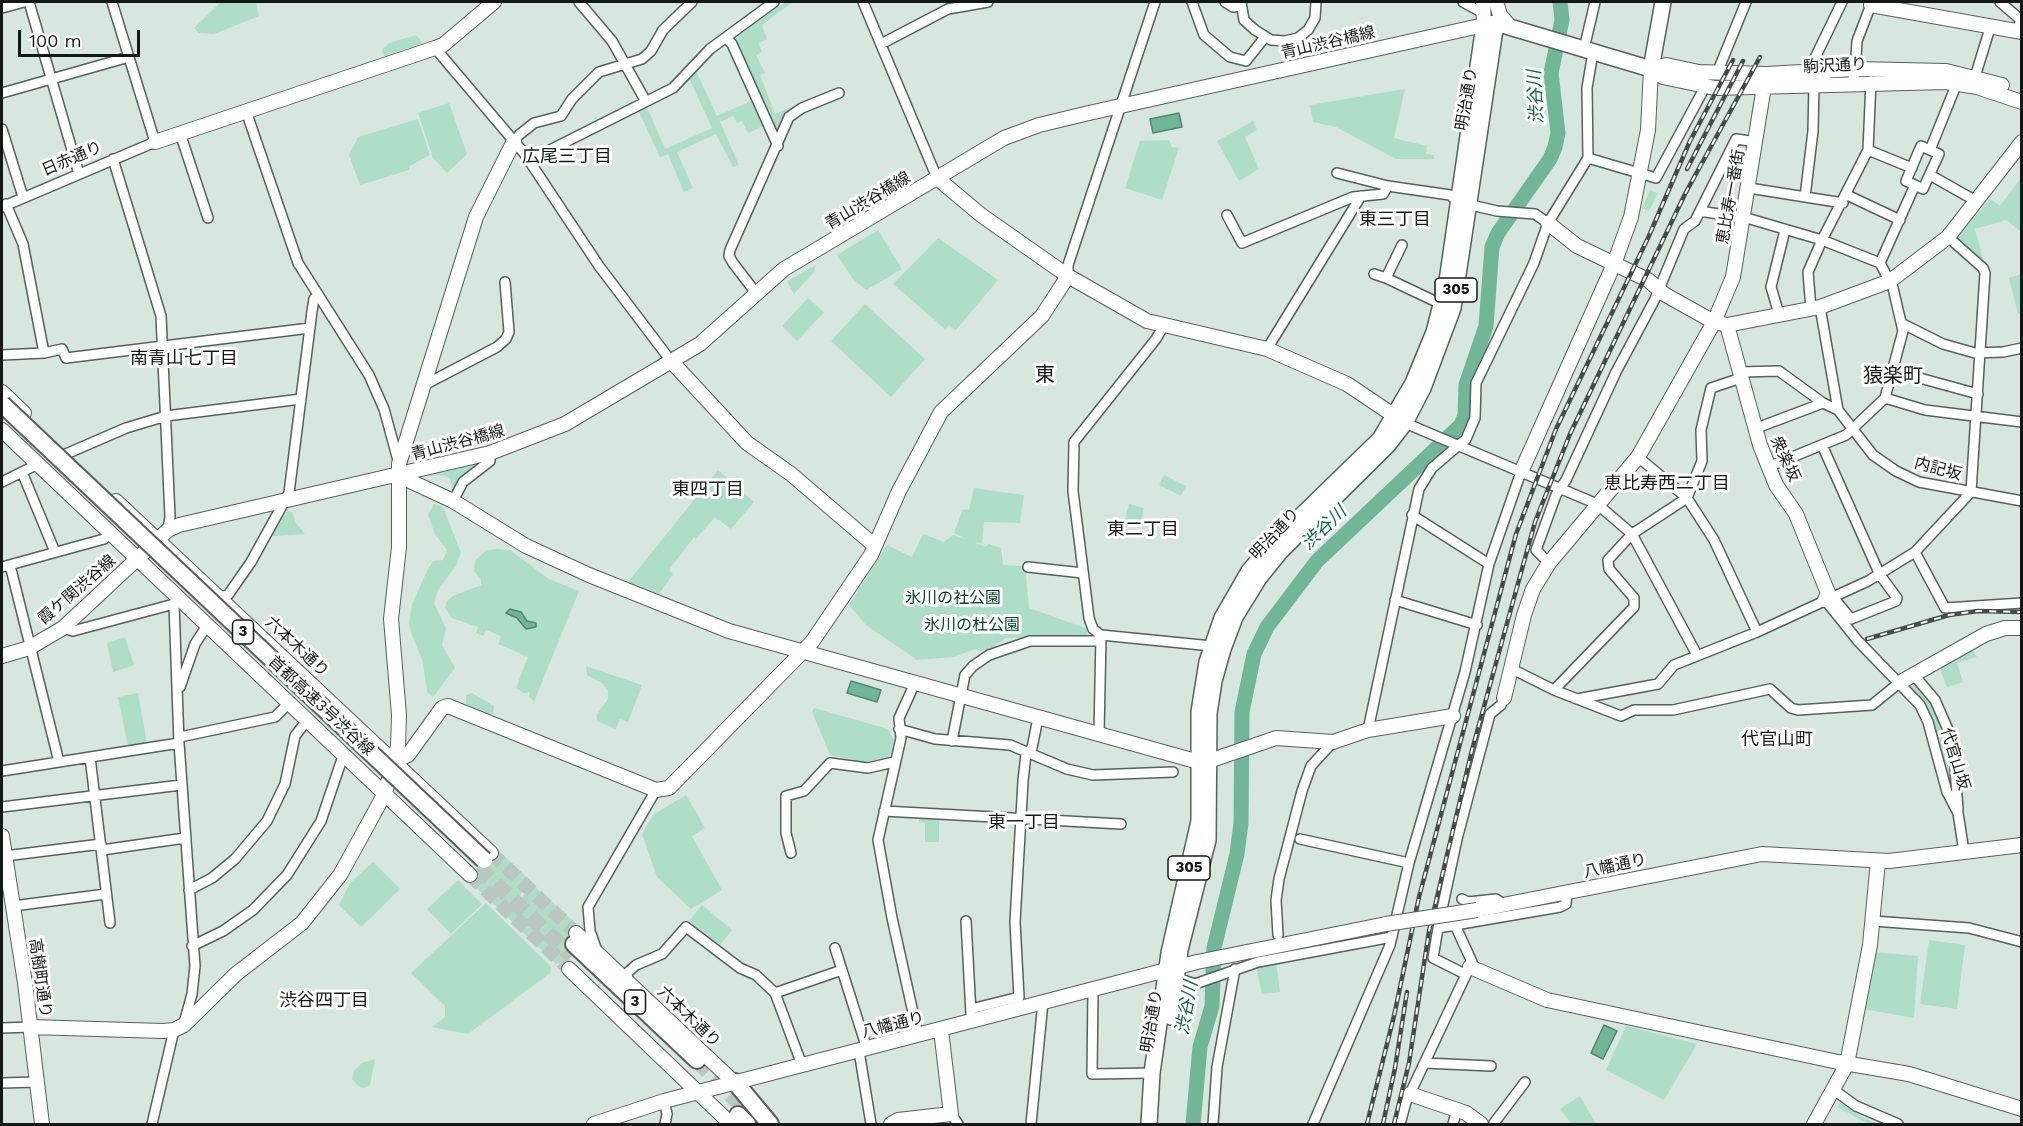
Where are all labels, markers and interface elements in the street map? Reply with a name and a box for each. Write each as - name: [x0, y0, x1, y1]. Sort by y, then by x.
- scale bar: [21, 18, 142, 56]
- street label: 青山渋谷橋線: [1279, 23, 1377, 63]
- text: 100 m: [29, 30, 82, 51]
- street label: 駒沢通り: [1803, 55, 1867, 77]
- street label: 明治通り: [1453, 66, 1481, 132]
- water label: 渋谷川: [1524, 69, 1548, 125]
- street label: 日赤通り: [39, 138, 105, 180]
- district label: 広尾三丁目: [522, 146, 612, 168]
- street label: 恵比寿一番街: [1713, 148, 1749, 246]
- street label: 青山渋谷橋線: [822, 168, 914, 234]
- district label: 東三丁目: [1359, 209, 1431, 231]
- road number: 305: [1435, 278, 1477, 302]
- district label: 南青山七丁目: [130, 348, 238, 370]
- district label: 東: [1035, 363, 1055, 387]
- district label: 猿楽町: [1863, 364, 1923, 388]
- street label: 青山渋谷橋線: [409, 421, 507, 465]
- street label: 衆楽坂: [1766, 433, 1804, 485]
- street label: 内記坂: [1912, 454, 1964, 484]
- district label: 恵比寿西二丁目: [1604, 473, 1730, 495]
- district label: 東四丁目: [672, 479, 744, 501]
- water label: 渋谷川: [1297, 501, 1351, 555]
- street label: 明治通り: [1246, 504, 1304, 564]
- district label: 東二丁目: [1107, 519, 1179, 541]
- street label: 霞ケ関渋谷線: [34, 551, 120, 629]
- park label: 氷川の社公園: [905, 588, 1001, 608]
- street label: 六本木通り: [261, 613, 333, 681]
- park label: 氷川の杜公園: [924, 615, 1020, 635]
- road number: 3: [232, 620, 254, 644]
- street label: 首都高速3号渋谷線: [264, 652, 378, 760]
- street label: 代官山坂: [1936, 726, 1974, 792]
- district label: 代官山町: [1741, 729, 1813, 751]
- district label: 東一丁目: [988, 812, 1060, 834]
- street label: 八幡通り: [1582, 850, 1648, 882]
- road number: 305: [1168, 856, 1210, 880]
- street label: 高樹町通り: [25, 937, 55, 1019]
- water label: 渋谷川: [1172, 980, 1202, 1036]
- street label: 六本木通り: [654, 982, 724, 1052]
- street label: 明治通り: [1138, 988, 1166, 1054]
- district label: 渋谷四丁目: [279, 990, 369, 1012]
- road number: 3: [624, 990, 646, 1014]
- street label: 八幡通り: [860, 1008, 926, 1042]

